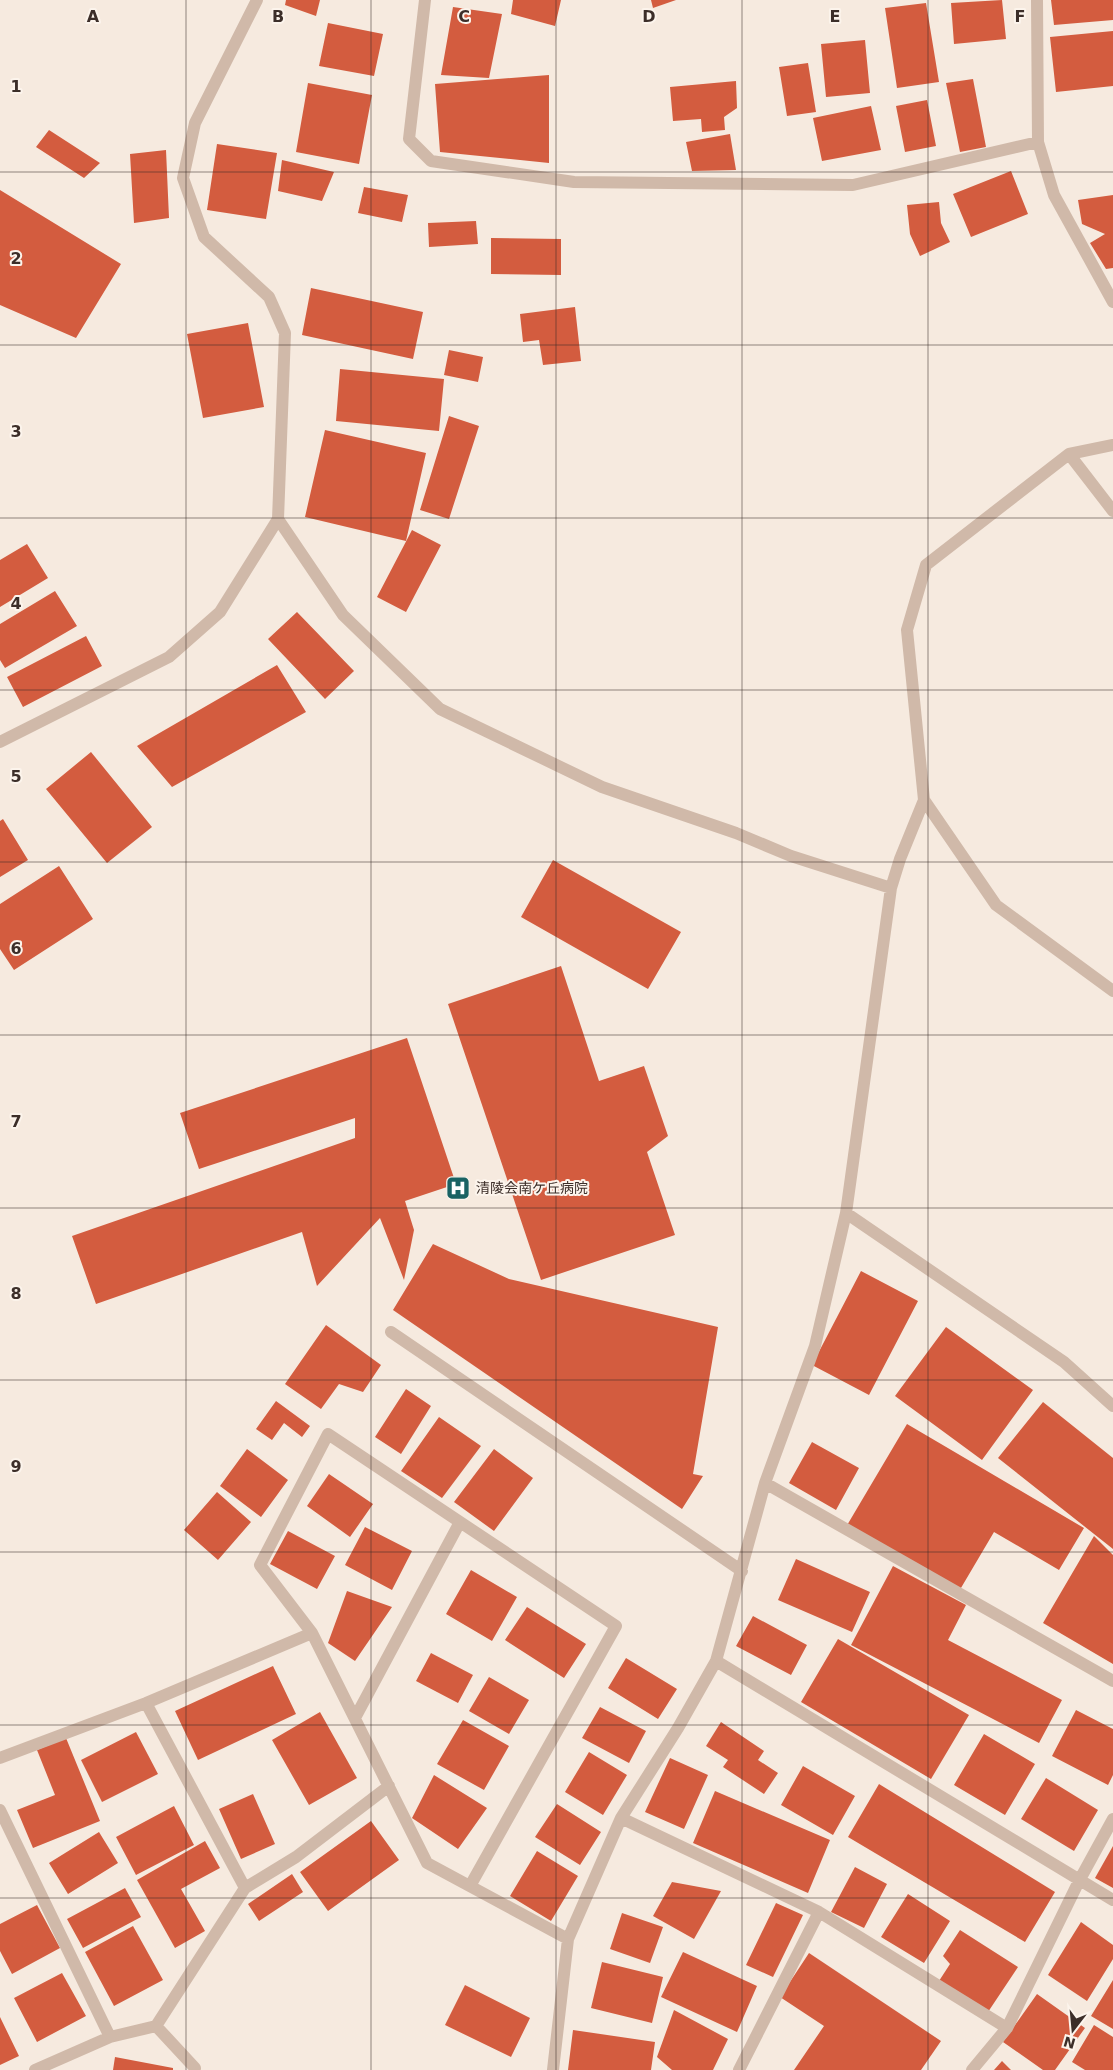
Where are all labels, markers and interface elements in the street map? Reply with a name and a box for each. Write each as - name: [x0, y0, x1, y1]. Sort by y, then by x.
- text: A: [87, 7, 100, 26]
- text: B: [272, 7, 284, 26]
- text: C: [458, 7, 470, 26]
- text: D: [642, 7, 656, 26]
- text: E: [830, 7, 840, 26]
- text: F: [1015, 7, 1025, 26]
- text: 1: [10, 77, 22, 96]
- text: 2: [10, 249, 22, 268]
- text: 3: [10, 422, 22, 441]
- text: 4: [10, 594, 22, 613]
- text: 5: [10, 767, 22, 786]
- text: 6: [10, 939, 22, 958]
- text: 7: [10, 1112, 22, 1131]
- hospital icon: 清陵会南ケ丘病院: [445, 1175, 471, 1201]
- place label: 清陵会南ケ丘病院: [476, 1180, 588, 1196]
- text: 8: [10, 1284, 22, 1303]
- text: 9: [10, 1457, 22, 1476]
- north arrow: [1048, 2005, 1098, 2055]
- text: N: [1062, 2033, 1077, 2052]

